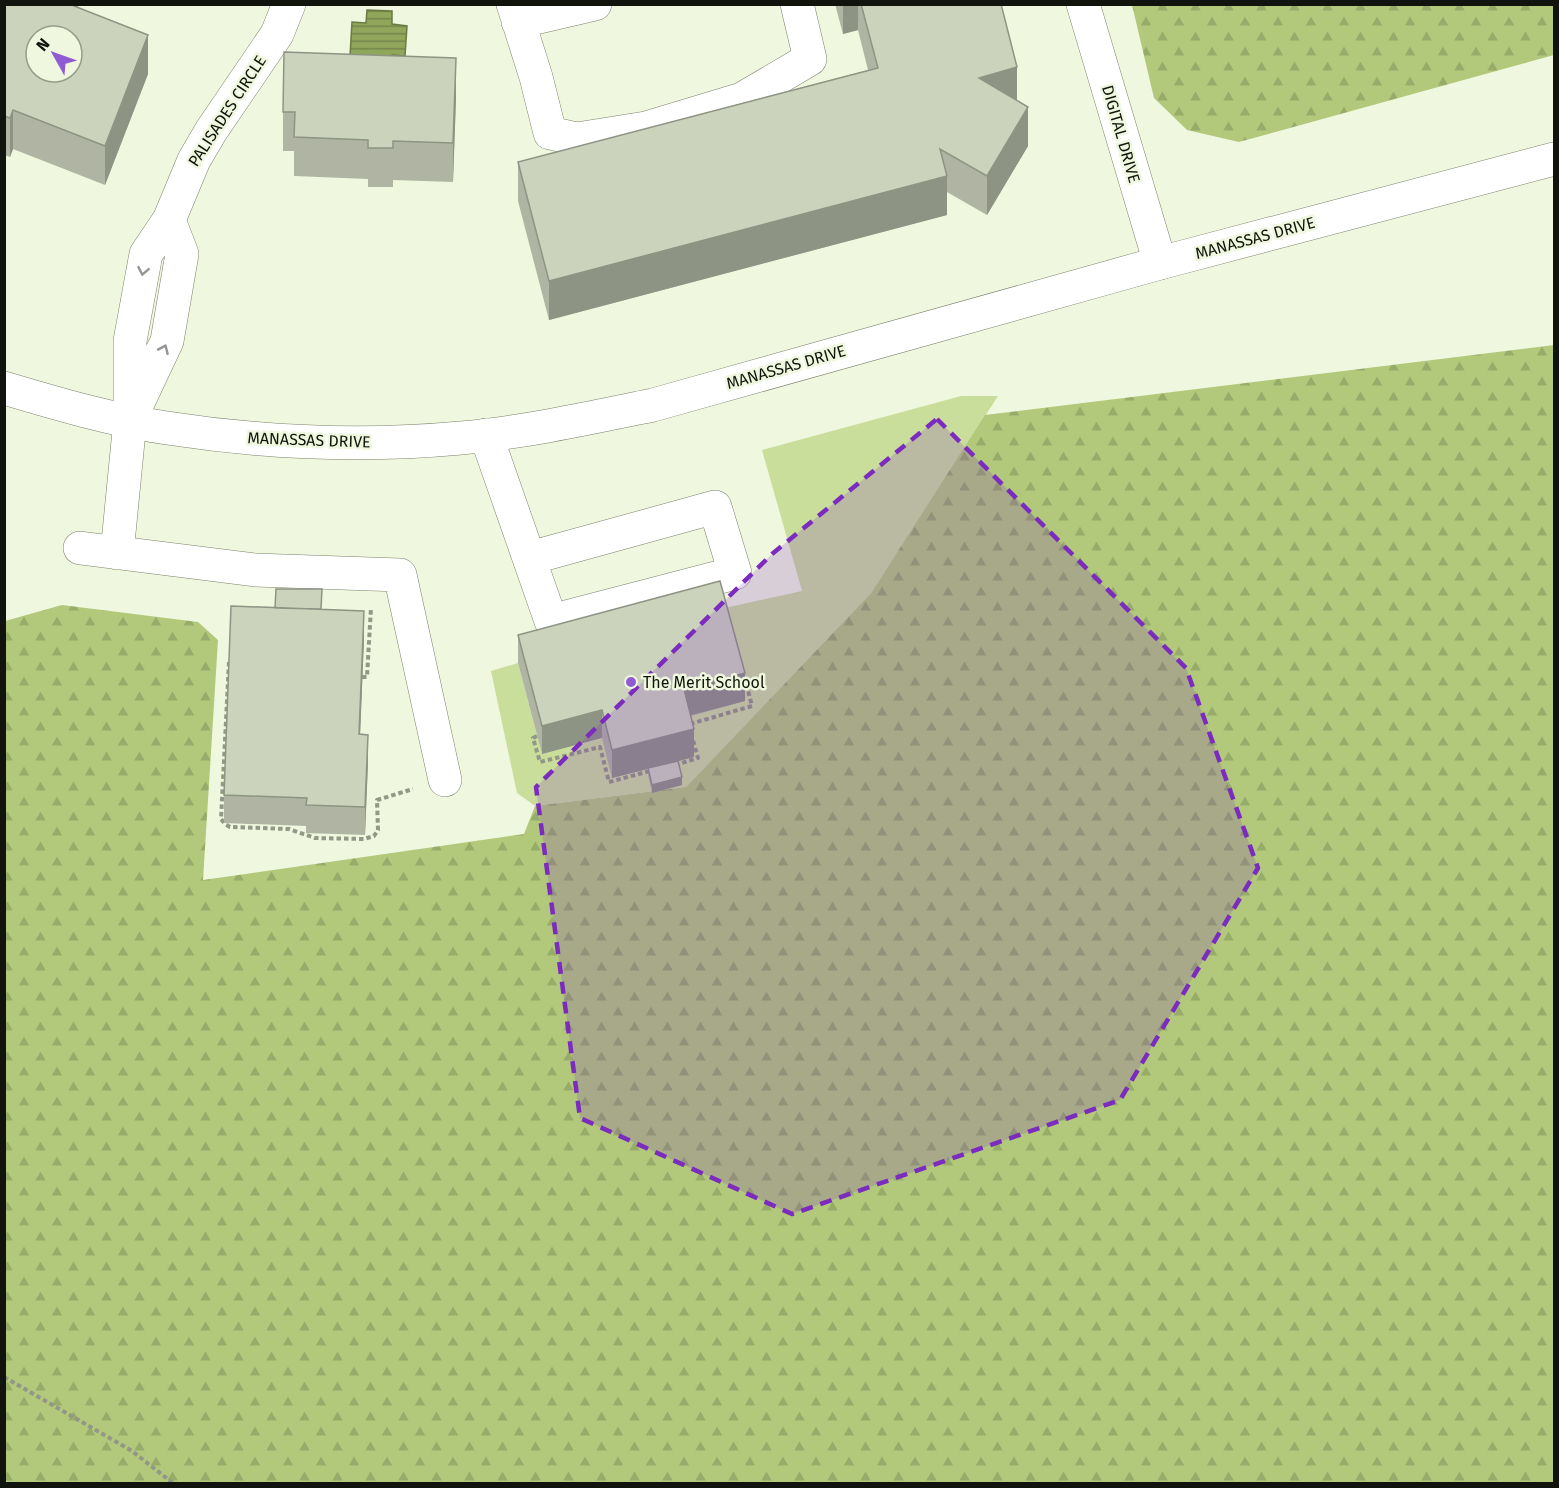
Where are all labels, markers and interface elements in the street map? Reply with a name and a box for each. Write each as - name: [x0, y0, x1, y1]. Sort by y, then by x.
- north arrow: [24, 24, 84, 84]
- text: N: [32, 35, 54, 55]
- street label: PALISADES CIRCLE: [184, 52, 270, 170]
- street label: DIGITAL DRIVE: [1098, 83, 1144, 185]
- street label: MANASSAS DRIVE: [1193, 213, 1317, 263]
- one-way arrow: [137, 266, 150, 276]
- street label: MANASSAS DRIVE: [724, 341, 848, 393]
- one-way arrow: [156, 344, 168, 355]
- street label: MANASSAS DRIVE: [247, 428, 371, 452]
- place label: The Merit School: [643, 673, 765, 692]
- marker: The Merit School: [624, 675, 638, 689]

